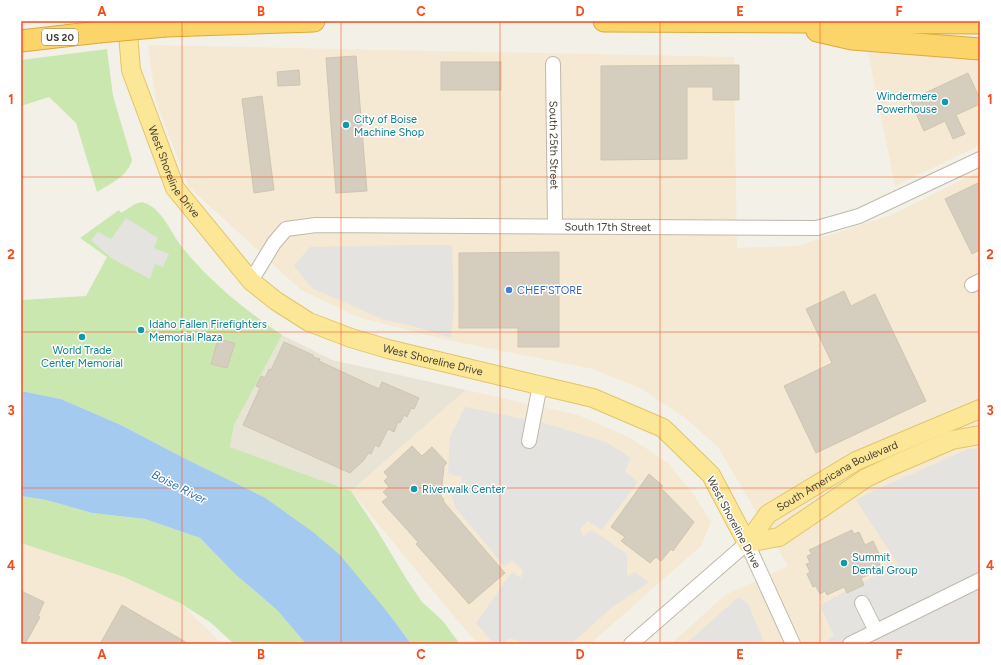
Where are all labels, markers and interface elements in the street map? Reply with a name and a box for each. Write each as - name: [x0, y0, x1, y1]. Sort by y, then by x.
- text: A: [97, 4, 107, 19]
- text: B: [257, 4, 265, 19]
- text: C: [416, 4, 426, 19]
- text: D: [575, 4, 585, 19]
- text: E: [736, 4, 744, 19]
- text: F: [895, 4, 903, 19]
- road number: US 20: [42, 29, 78, 45]
- place label: Windermere Powerhouse: [876, 90, 937, 116]
- text: 1: [8, 92, 14, 107]
- text: 1: [987, 92, 993, 107]
- marker: Windermere Powerhouse: [940, 97, 950, 107]
- street label: South 25th Street: [546, 101, 561, 189]
- place label: City of Boise Machine Shop: [354, 113, 425, 139]
- marker: City of Boise Machine Shop: [341, 120, 351, 130]
- street label: West Shoreline Drive: [145, 124, 203, 220]
- street label: South 17th Street: [564, 220, 651, 234]
- text: 2: [7, 247, 15, 262]
- text: 2: [986, 247, 994, 262]
- place label: CHEF'STORE: [517, 284, 583, 297]
- marker: CHEF'STORE: [504, 285, 514, 295]
- place label: Idaho Fallen Firefighters Memorial Plaza: [149, 318, 267, 344]
- marker: Idaho Fallen Firefighters Memorial Plaza: [136, 325, 146, 335]
- marker: World Trade Center Memorial: [77, 332, 87, 342]
- street label: West Shoreline Drive: [381, 342, 484, 378]
- place label: World Trade Center Memorial: [41, 344, 123, 370]
- text: 3: [7, 403, 15, 418]
- text: 3: [986, 403, 994, 418]
- street label: South Americana Boulevard: [774, 438, 900, 514]
- water label: Boise River: [149, 467, 209, 507]
- street label: West Shoreline Drive: [704, 474, 763, 570]
- place label: Riverwalk Center: [422, 483, 506, 496]
- marker: Riverwalk Center: [409, 484, 419, 494]
- place label: Summit Dental Group: [852, 551, 918, 577]
- text: 4: [7, 558, 15, 573]
- marker: Summit Dental Group: [839, 558, 849, 568]
- text: 4: [986, 558, 994, 573]
- text: A: [97, 647, 107, 662]
- text: B: [257, 647, 265, 662]
- text: C: [416, 647, 426, 662]
- text: D: [575, 647, 585, 662]
- text: E: [736, 647, 744, 662]
- text: F: [895, 647, 903, 662]

